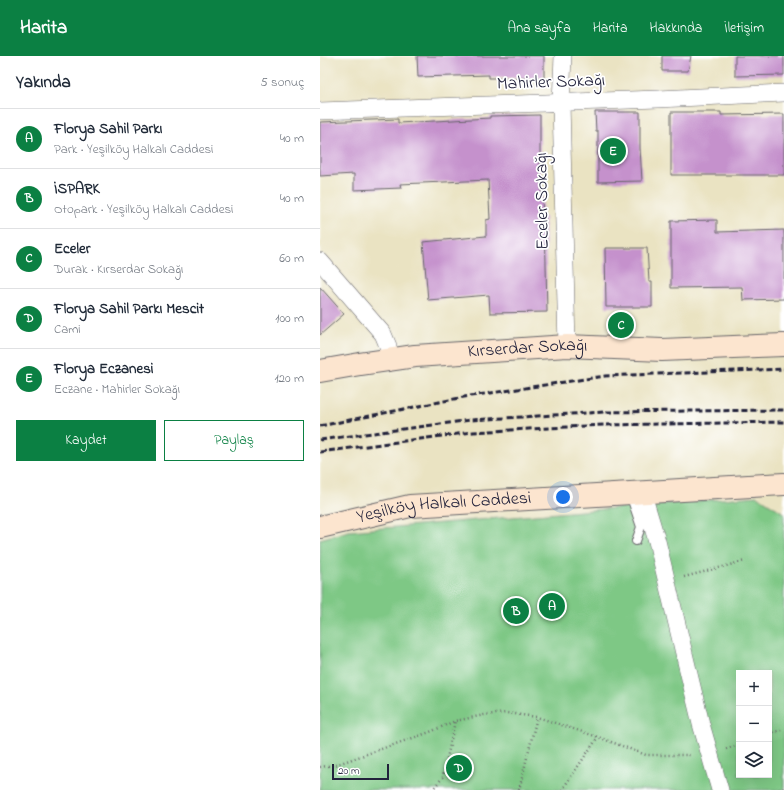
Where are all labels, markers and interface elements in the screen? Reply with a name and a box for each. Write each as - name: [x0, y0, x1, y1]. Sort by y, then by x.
- text: Harita: [20, 15, 67, 42]
- text: Ana sayfa: [508, 18, 571, 39]
- text: Harita: [593, 18, 628, 39]
- text: Hakkında: [650, 18, 702, 39]
- text: İletişim: [724, 18, 764, 39]
- street label: Mahirler Sokağı: [496, 68, 606, 99]
- text: Yakında: [16, 70, 71, 95]
- text: 5 sonuç: [260, 73, 304, 92]
- text: Florya Sahil Parkı: [54, 118, 163, 140]
- text: A: [25, 129, 33, 148]
- text: 40 m: [280, 129, 304, 148]
- pin: E: [600, 136, 626, 166]
- text: Park · Yeşilköy Halkalı Caddesi: [54, 140, 213, 159]
- street label: Eceler Sokağı: [529, 152, 558, 250]
- text: İSPARK: [54, 178, 100, 200]
- text: B: [25, 189, 33, 208]
- text: 40 m: [280, 189, 304, 208]
- text: Otopark · Yeşilköy Halkalı Caddesi: [54, 200, 233, 219]
- text: Eceler: [54, 238, 90, 260]
- text: C: [25, 249, 33, 268]
- text: 60 m: [279, 249, 304, 268]
- text: Durak · Kırserdar Sokağı: [54, 260, 183, 279]
- text: Florya Sahil Parkı Mescit: [54, 298, 204, 320]
- text: D: [24, 309, 34, 328]
- text: 100 m: [275, 309, 304, 328]
- pin: C: [608, 310, 634, 340]
- text: Cami: [54, 320, 81, 339]
- street label: Kırserdar Sokağı: [467, 333, 588, 365]
- text: Florya Eczanesi: [54, 358, 153, 380]
- text: E: [25, 369, 33, 388]
- text: 120 m: [274, 369, 304, 388]
- text: Eczane · Mahirler Sokağı: [54, 380, 180, 399]
- button: Kaydet: [16, 420, 156, 461]
- button: Paylaş: [164, 420, 304, 461]
- street label: Yeşilköy Halkalı Caddesi: [354, 486, 532, 531]
- your location: [553, 487, 573, 507]
- pin: A: [539, 591, 565, 621]
- pin: B: [503, 596, 529, 626]
- map controls: [736, 670, 772, 778]
- button: +: [736, 670, 772, 706]
- button: −: [736, 706, 772, 742]
- button: layers: [736, 742, 772, 778]
- pin: D: [446, 753, 472, 783]
- scale bar: [332, 762, 389, 781]
- text: 20 m: [338, 763, 360, 779]

